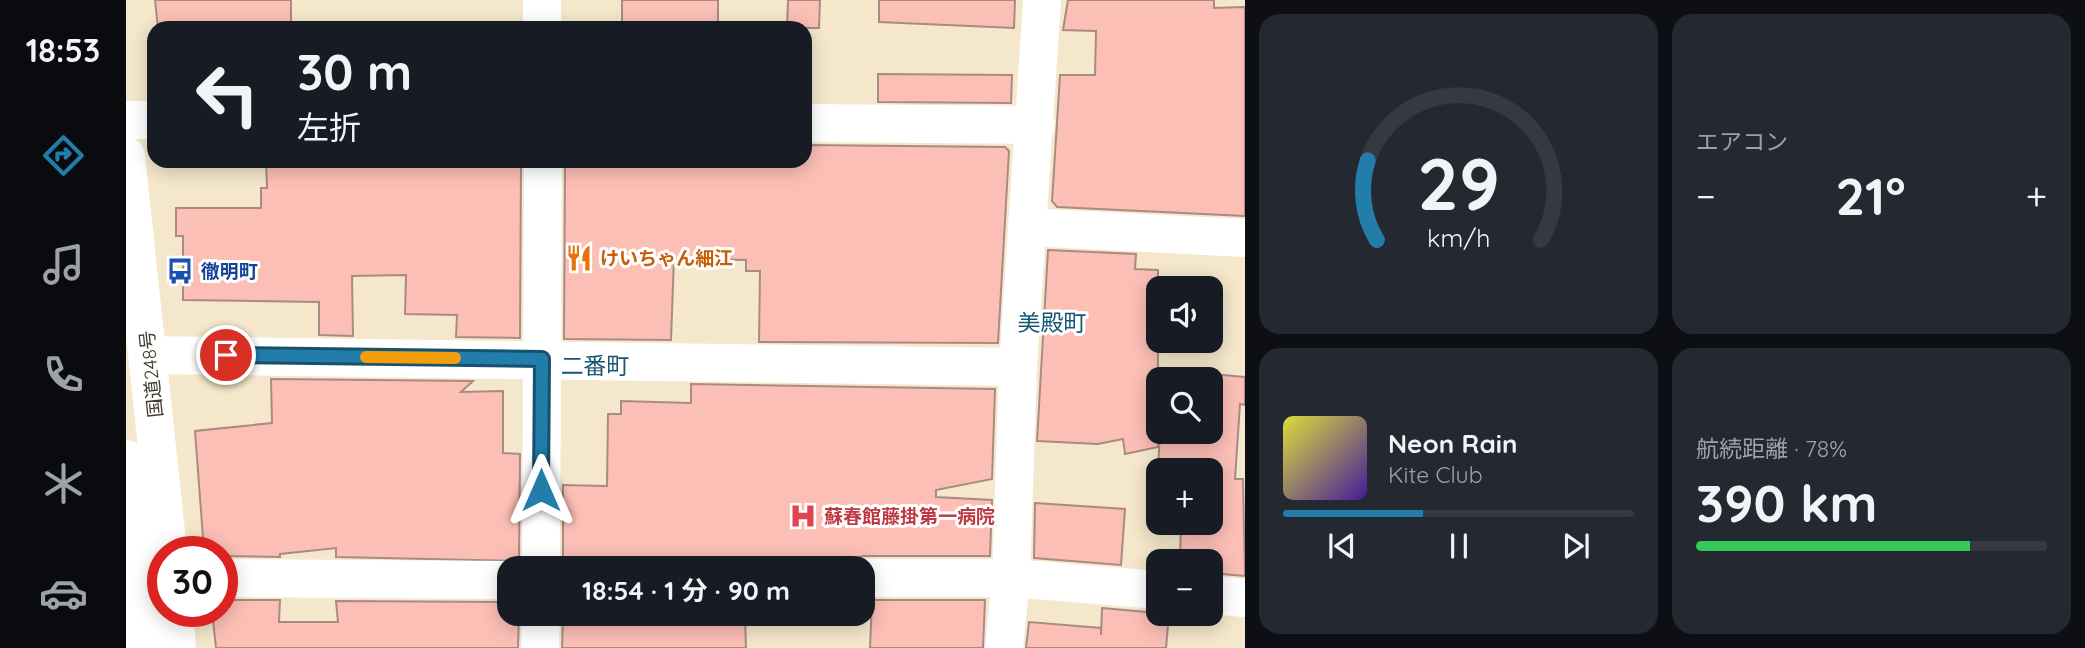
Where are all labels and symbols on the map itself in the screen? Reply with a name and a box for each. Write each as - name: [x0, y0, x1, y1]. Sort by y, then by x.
- restaurant icon: けいちゃん細江: [564, 243, 594, 273]
- place label: けいちゃん細江: [600, 246, 733, 270]
- bus stop icon: 徹明町: [165, 256, 195, 286]
- place label: 徹明町: [201, 259, 258, 283]
- district label: 美殿町: [1018, 308, 1087, 337]
- pin: [196, 325, 256, 385]
- street label: 国道248号: [134, 329, 168, 419]
- district label: 二番町: [561, 351, 630, 380]
- position arrow: [504, 453, 578, 527]
- hospital icon: 蘇春館藤掛第一病院: [788, 501, 818, 531]
- place label: 蘇春館藤掛第一病院: [824, 504, 995, 528]
- speed limit sign: 30: [147, 536, 238, 627]

